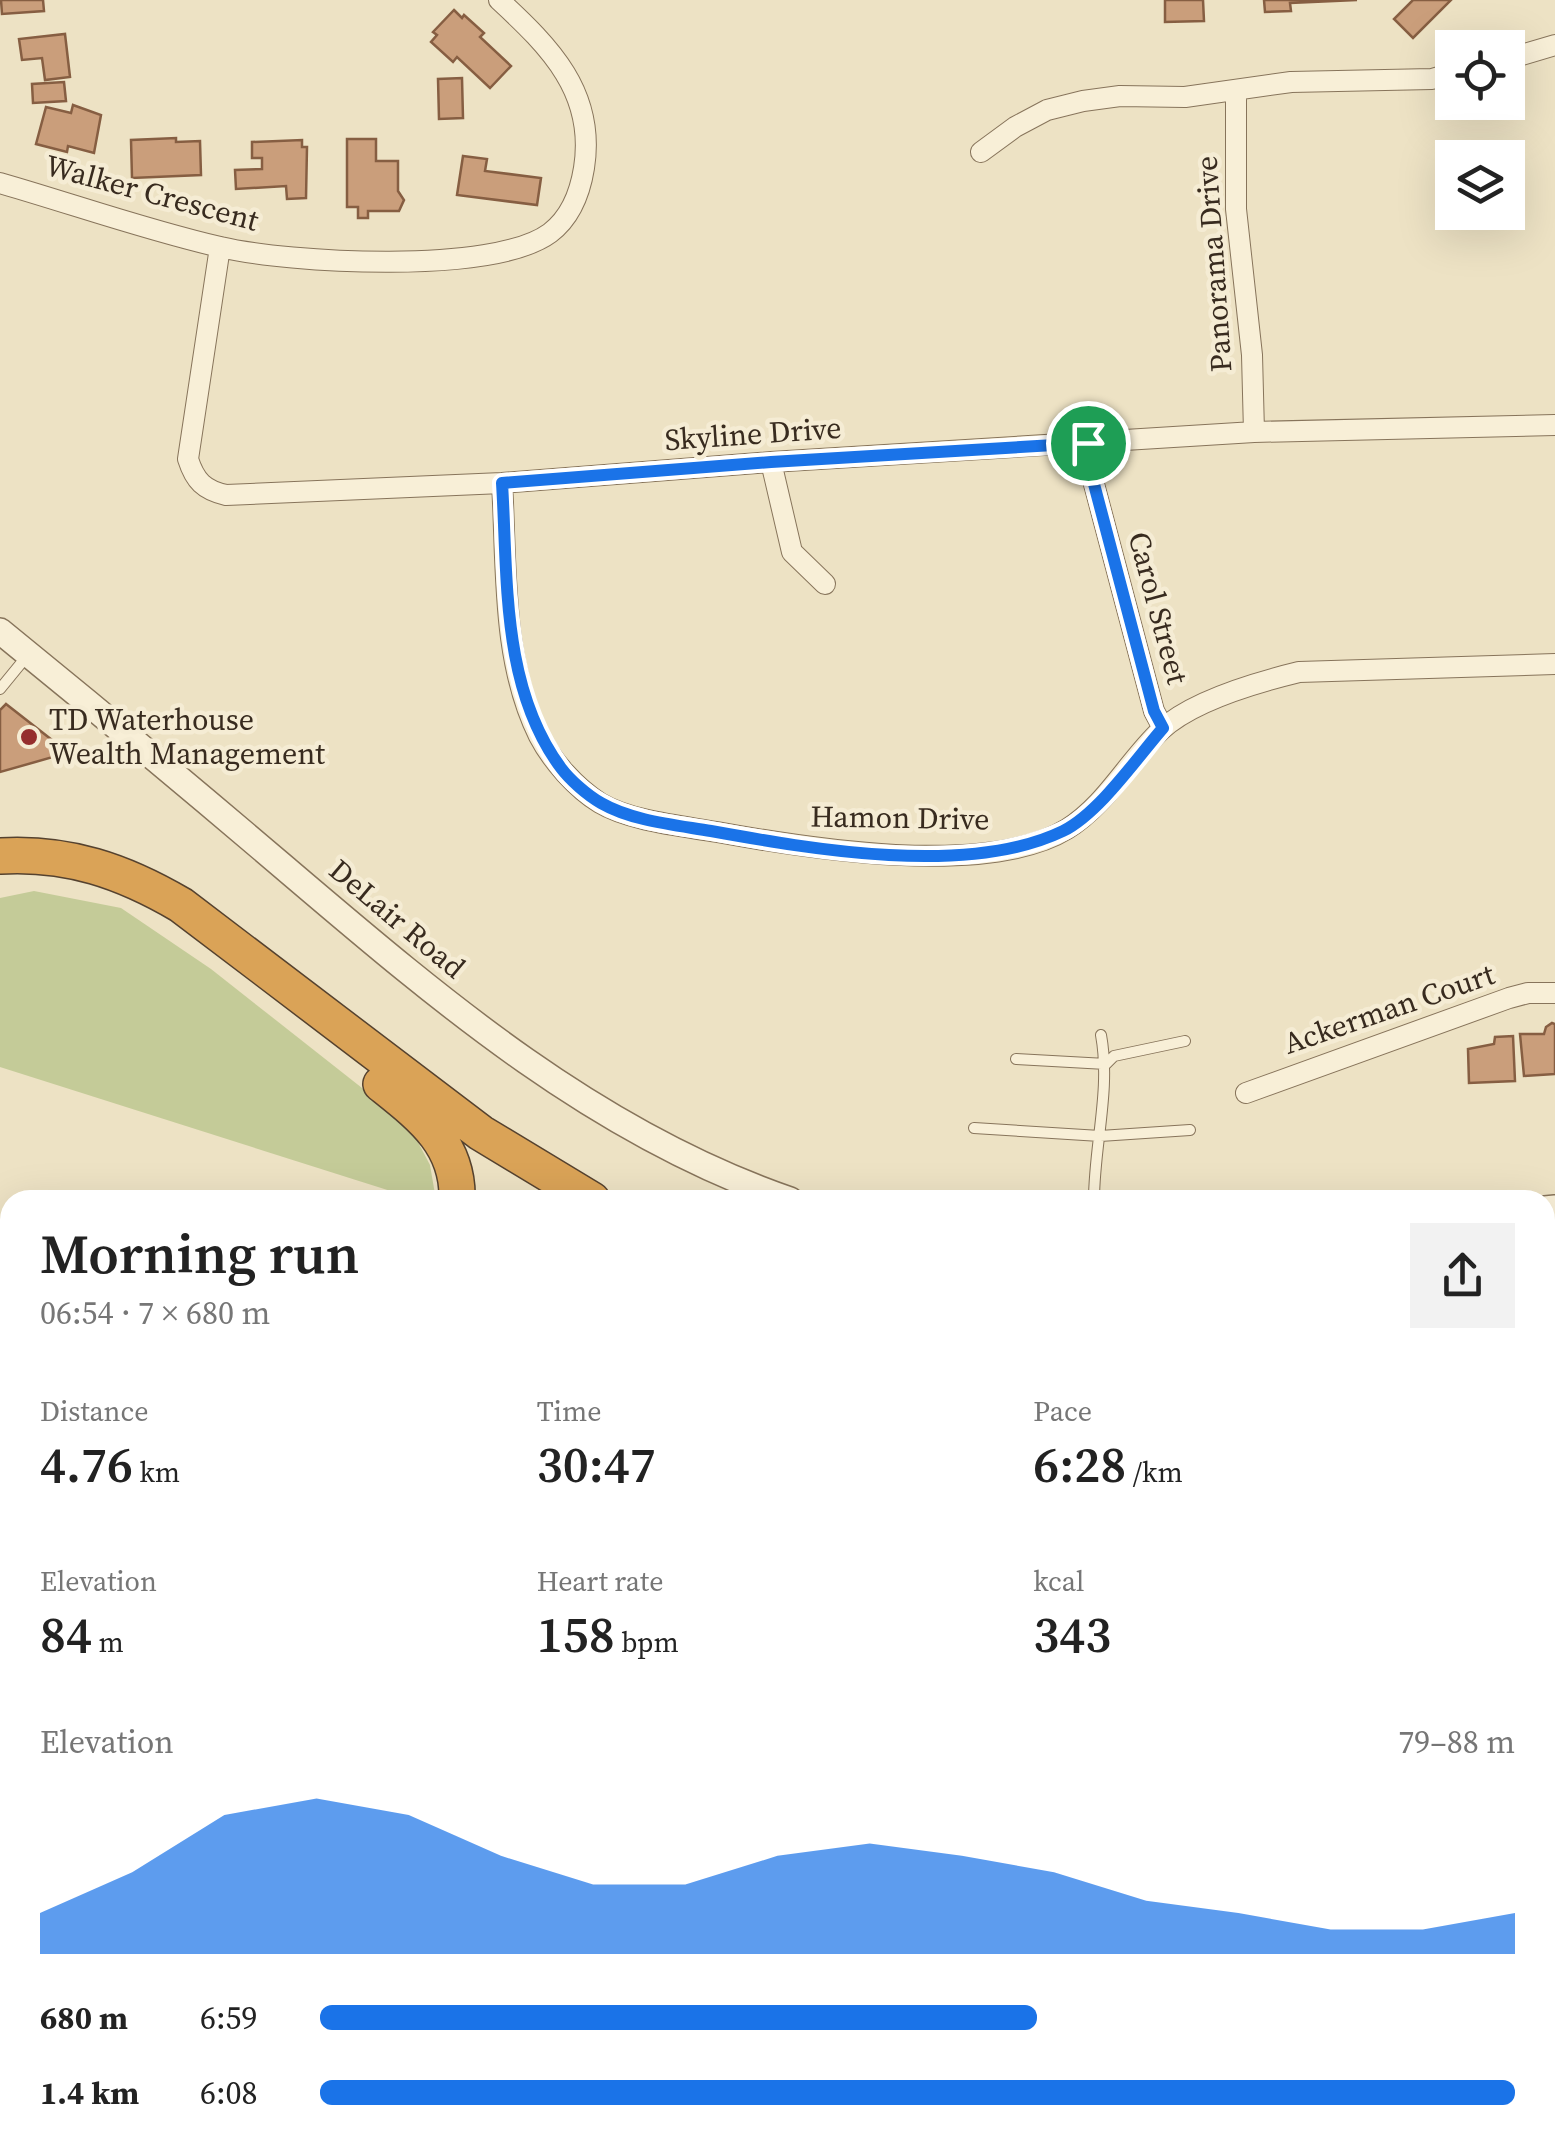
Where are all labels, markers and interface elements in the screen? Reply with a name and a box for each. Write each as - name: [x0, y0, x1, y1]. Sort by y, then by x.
- map controls: [1435, 30, 1525, 230]
- button: locate: [1435, 30, 1525, 120]
- button: layers: [1435, 140, 1525, 230]
- street label: Walker Crescent: [41, 144, 264, 241]
- street label: Panorama Drive: [1185, 155, 1242, 373]
- pin: [1046, 401, 1131, 486]
- street label: Skyline Drive: [663, 407, 843, 460]
- icon: arrive: [1061, 416, 1116, 471]
- street label: Carol Street: [1118, 527, 1199, 689]
- place label: TD Waterhouse Wealth Management: [49, 699, 325, 774]
- marker: TD Waterhouse Wealth Management: [18, 726, 40, 748]
- street label: Hamon Drive: [810, 795, 990, 840]
- street label: DeLair Road: [321, 850, 474, 988]
- street label: Ackerman Court: [1278, 953, 1500, 1064]
- text: Morning run: [40, 1216, 359, 1291]
- button: share: [1410, 1223, 1515, 1328]
- text: 06:54 · 7 × 680 m: [40, 1291, 270, 1335]
- text: Distance: [40, 1392, 149, 1430]
- text: Time: [537, 1392, 601, 1430]
- text: Pace: [1033, 1392, 1092, 1430]
- text: 4.76: [40, 1430, 133, 1499]
- text: 30:47: [537, 1430, 656, 1499]
- text: 6:28: [1033, 1430, 1126, 1499]
- text: km: [133, 1453, 180, 1491]
- text: /km: [1126, 1453, 1183, 1491]
- text: Elevation: [40, 1562, 157, 1600]
- text: Heart rate: [537, 1562, 663, 1600]
- text: kcal: [1033, 1562, 1084, 1600]
- text: 84: [40, 1600, 92, 1669]
- text: 158: [537, 1600, 615, 1669]
- text: 343: [1033, 1600, 1111, 1669]
- text: m: [92, 1623, 124, 1661]
- text: bpm: [615, 1623, 679, 1661]
- text: Elevation: [40, 1720, 174, 1764]
- text: 79–88 m: [1398, 1720, 1515, 1764]
- text: 680 m: [40, 1996, 128, 2040]
- text: 6:59: [200, 1996, 258, 2040]
- text: 1.4 km: [40, 2071, 139, 2115]
- text: 6:08: [200, 2071, 258, 2115]

